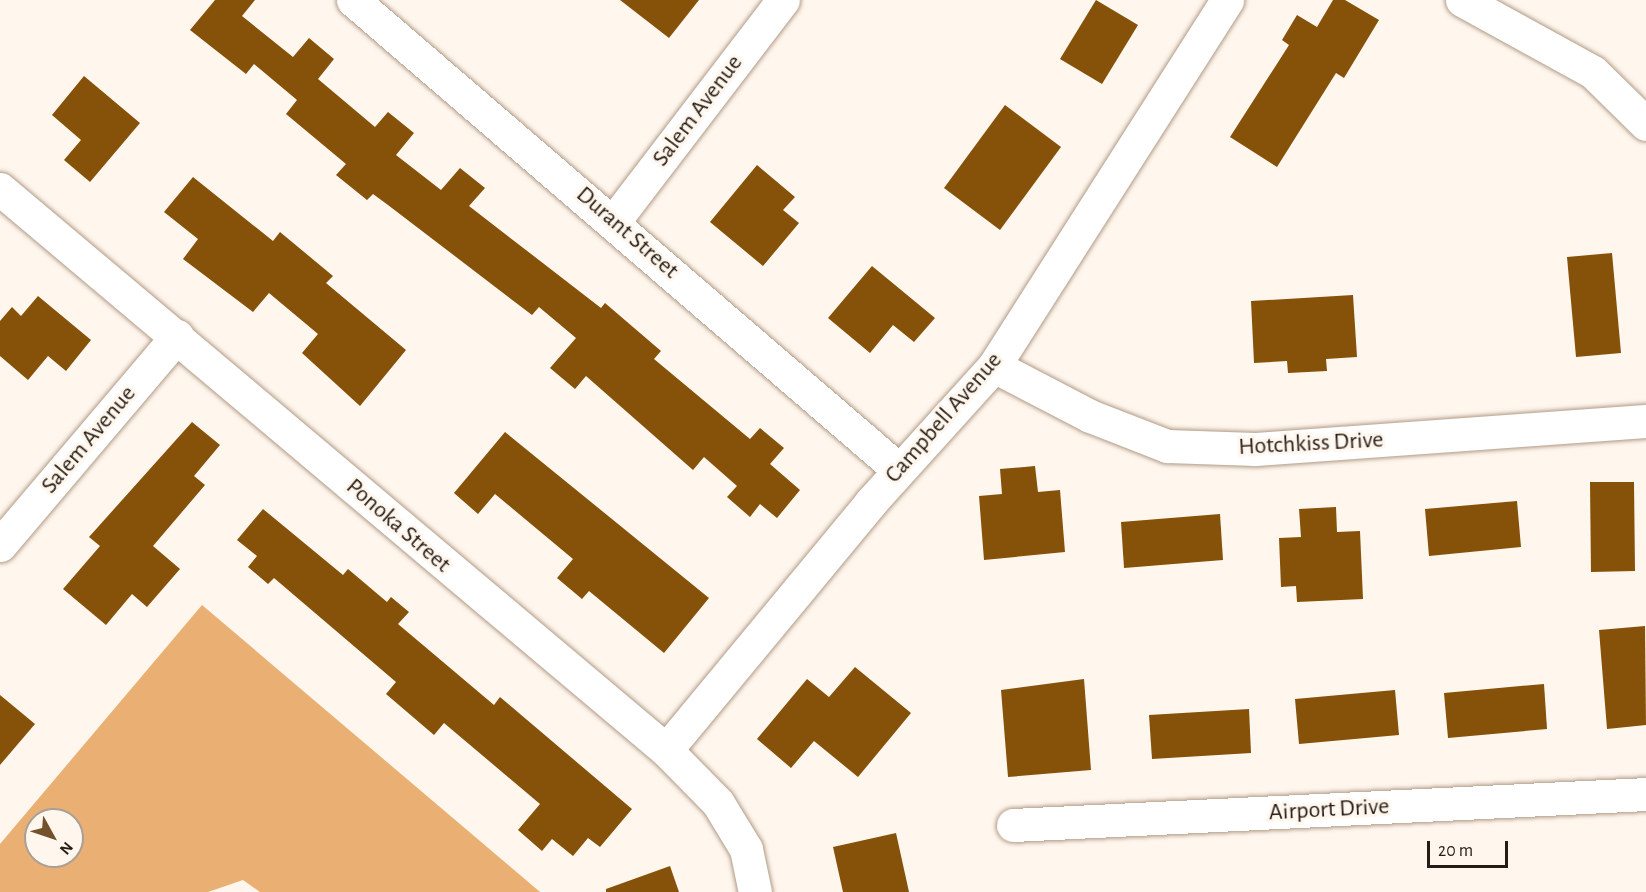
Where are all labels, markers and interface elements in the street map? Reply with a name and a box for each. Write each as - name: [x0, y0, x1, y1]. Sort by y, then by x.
- street label: Salem Avenue: [647, 50, 749, 172]
- street label: Durant Street: [570, 181, 684, 285]
- street label: Campbell Avenue: [879, 347, 1009, 489]
- street label: Salem Avenue: [36, 380, 142, 500]
- street label: Hotchkiss Drive: [1238, 426, 1384, 462]
- street label: Ponoka Street: [340, 473, 456, 579]
- street label: Airport Drive: [1268, 792, 1390, 828]
- north arrow: [24, 808, 84, 868]
- scale bar: [1430, 829, 1511, 867]
- text: N: [57, 839, 76, 858]
- text: 20 m: [1438, 842, 1473, 860]

